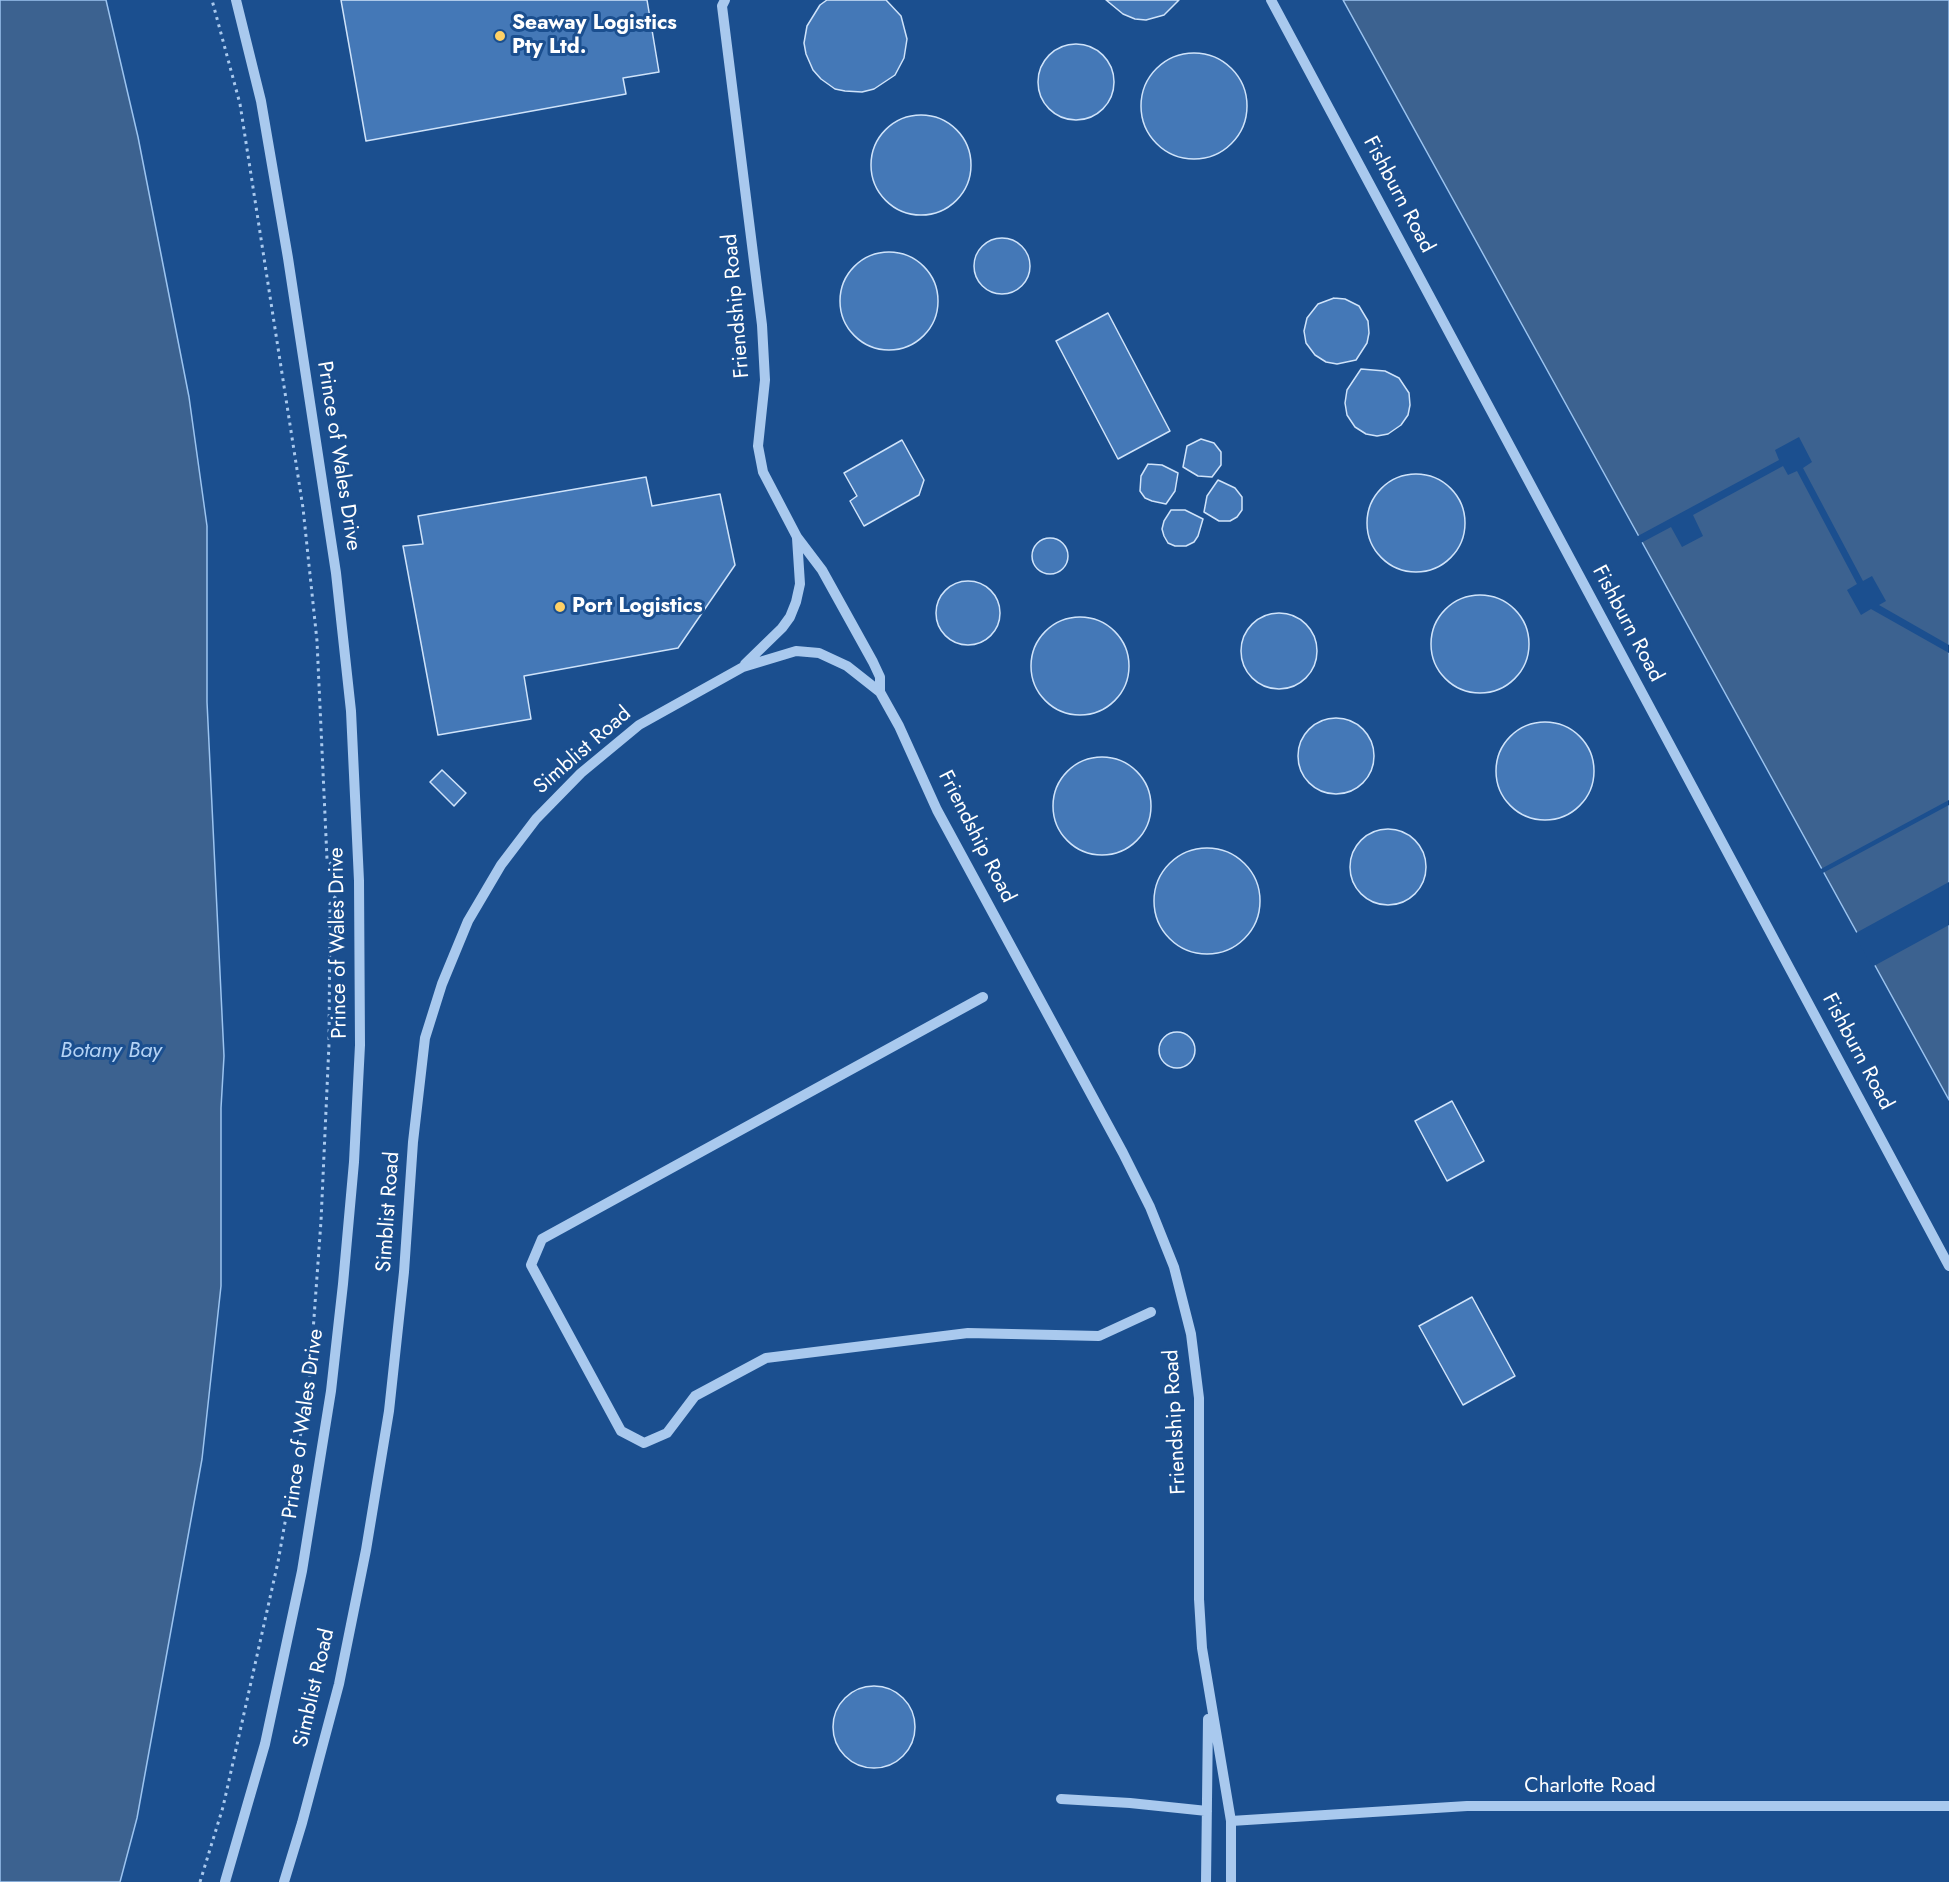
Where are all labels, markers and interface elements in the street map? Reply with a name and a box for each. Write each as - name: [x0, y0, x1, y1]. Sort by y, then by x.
- place label: Seaway Logistics Pty Ltd.: [512, 11, 677, 61]
- marker: Seaway Logistics Pty Ltd.: [493, 29, 507, 43]
- street label: Fishburn Road: [1357, 132, 1439, 258]
- street label: Friendship Road: [718, 233, 756, 379]
- street label: Prince of Wales Drive: [311, 359, 365, 553]
- street label: Fishburn Road: [1586, 561, 1668, 687]
- place label: Port Logistics: [572, 594, 703, 620]
- marker: Port Logistics: [553, 600, 567, 614]
- street label: Simblist Road: [529, 702, 637, 800]
- street label: Friendship Road: [932, 767, 1020, 907]
- street label: Prince of Wales Drive: [325, 847, 353, 1039]
- street label: Fishburn Road: [1816, 989, 1898, 1115]
- water label: Botany Bay: [60, 1039, 162, 1065]
- street label: Simblist Road: [372, 1151, 406, 1273]
- street label: Prince of Wales Drive: [278, 1327, 330, 1521]
- street label: Friendship Road: [1160, 1349, 1192, 1495]
- street label: Simblist Road: [289, 1626, 341, 1750]
- street label: Charlotte Road: [1524, 1774, 1656, 1800]

